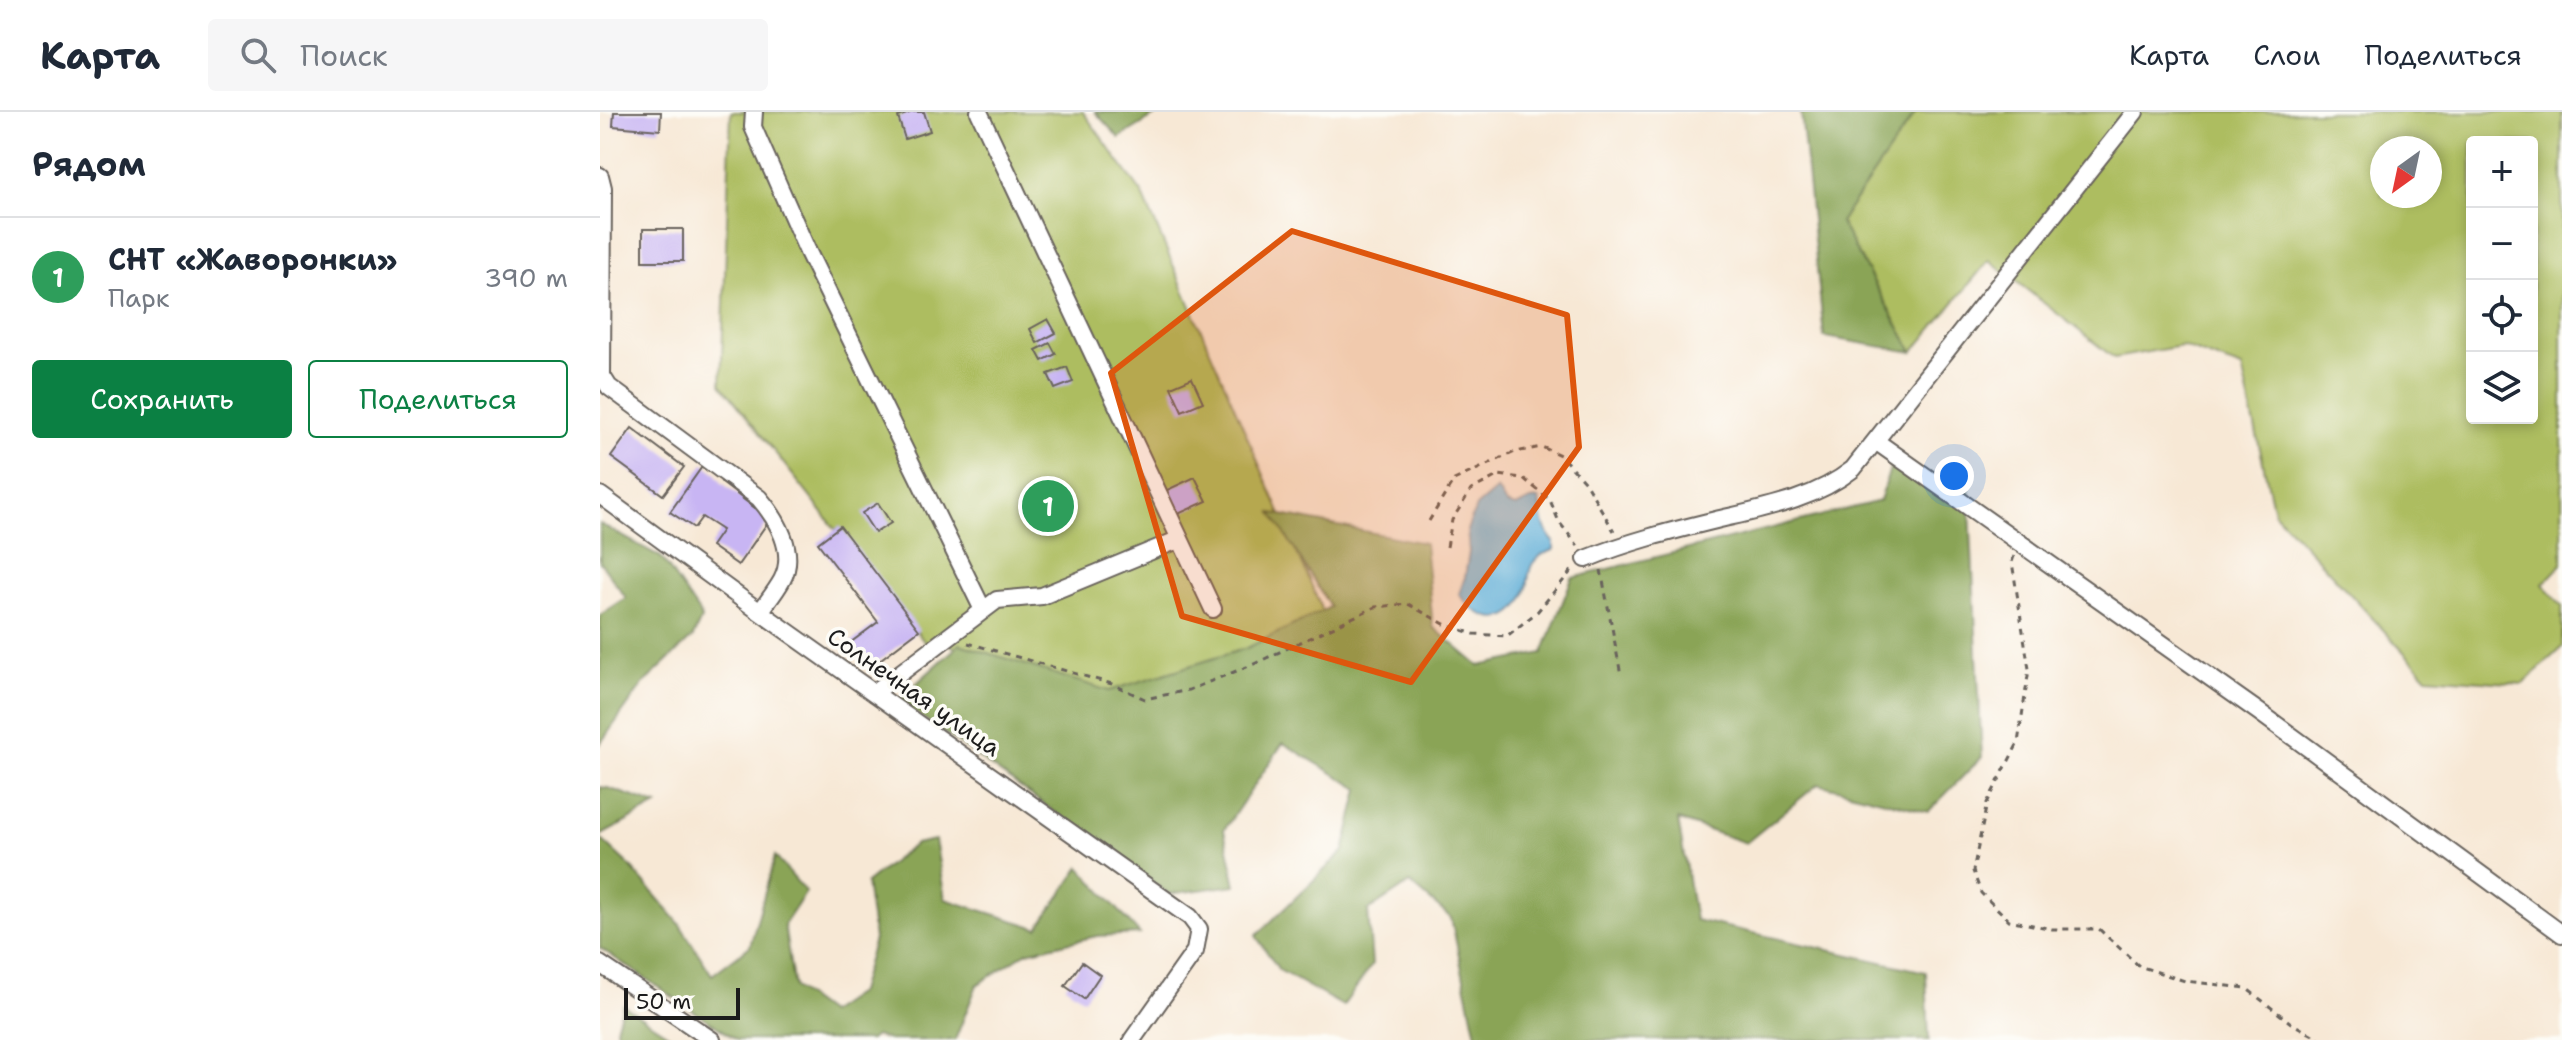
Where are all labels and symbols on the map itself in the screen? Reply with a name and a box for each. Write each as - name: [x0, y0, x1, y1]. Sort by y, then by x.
- north arrow: [2370, 136, 2442, 208]
- your location: [1934, 456, 1974, 496]
- pin: 1: [1022, 476, 1074, 536]
- street label: Солнечная улица: [821, 620, 1007, 764]
- scale bar: [624, 984, 740, 1020]

